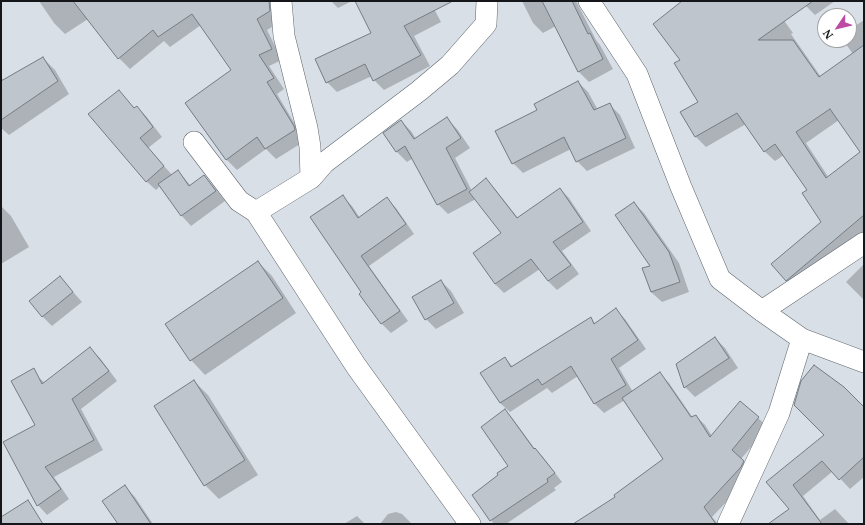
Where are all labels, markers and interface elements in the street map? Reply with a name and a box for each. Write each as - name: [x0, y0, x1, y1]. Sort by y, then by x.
- north arrow: [817, 8, 857, 48]
- text: N: [819, 27, 836, 42]

